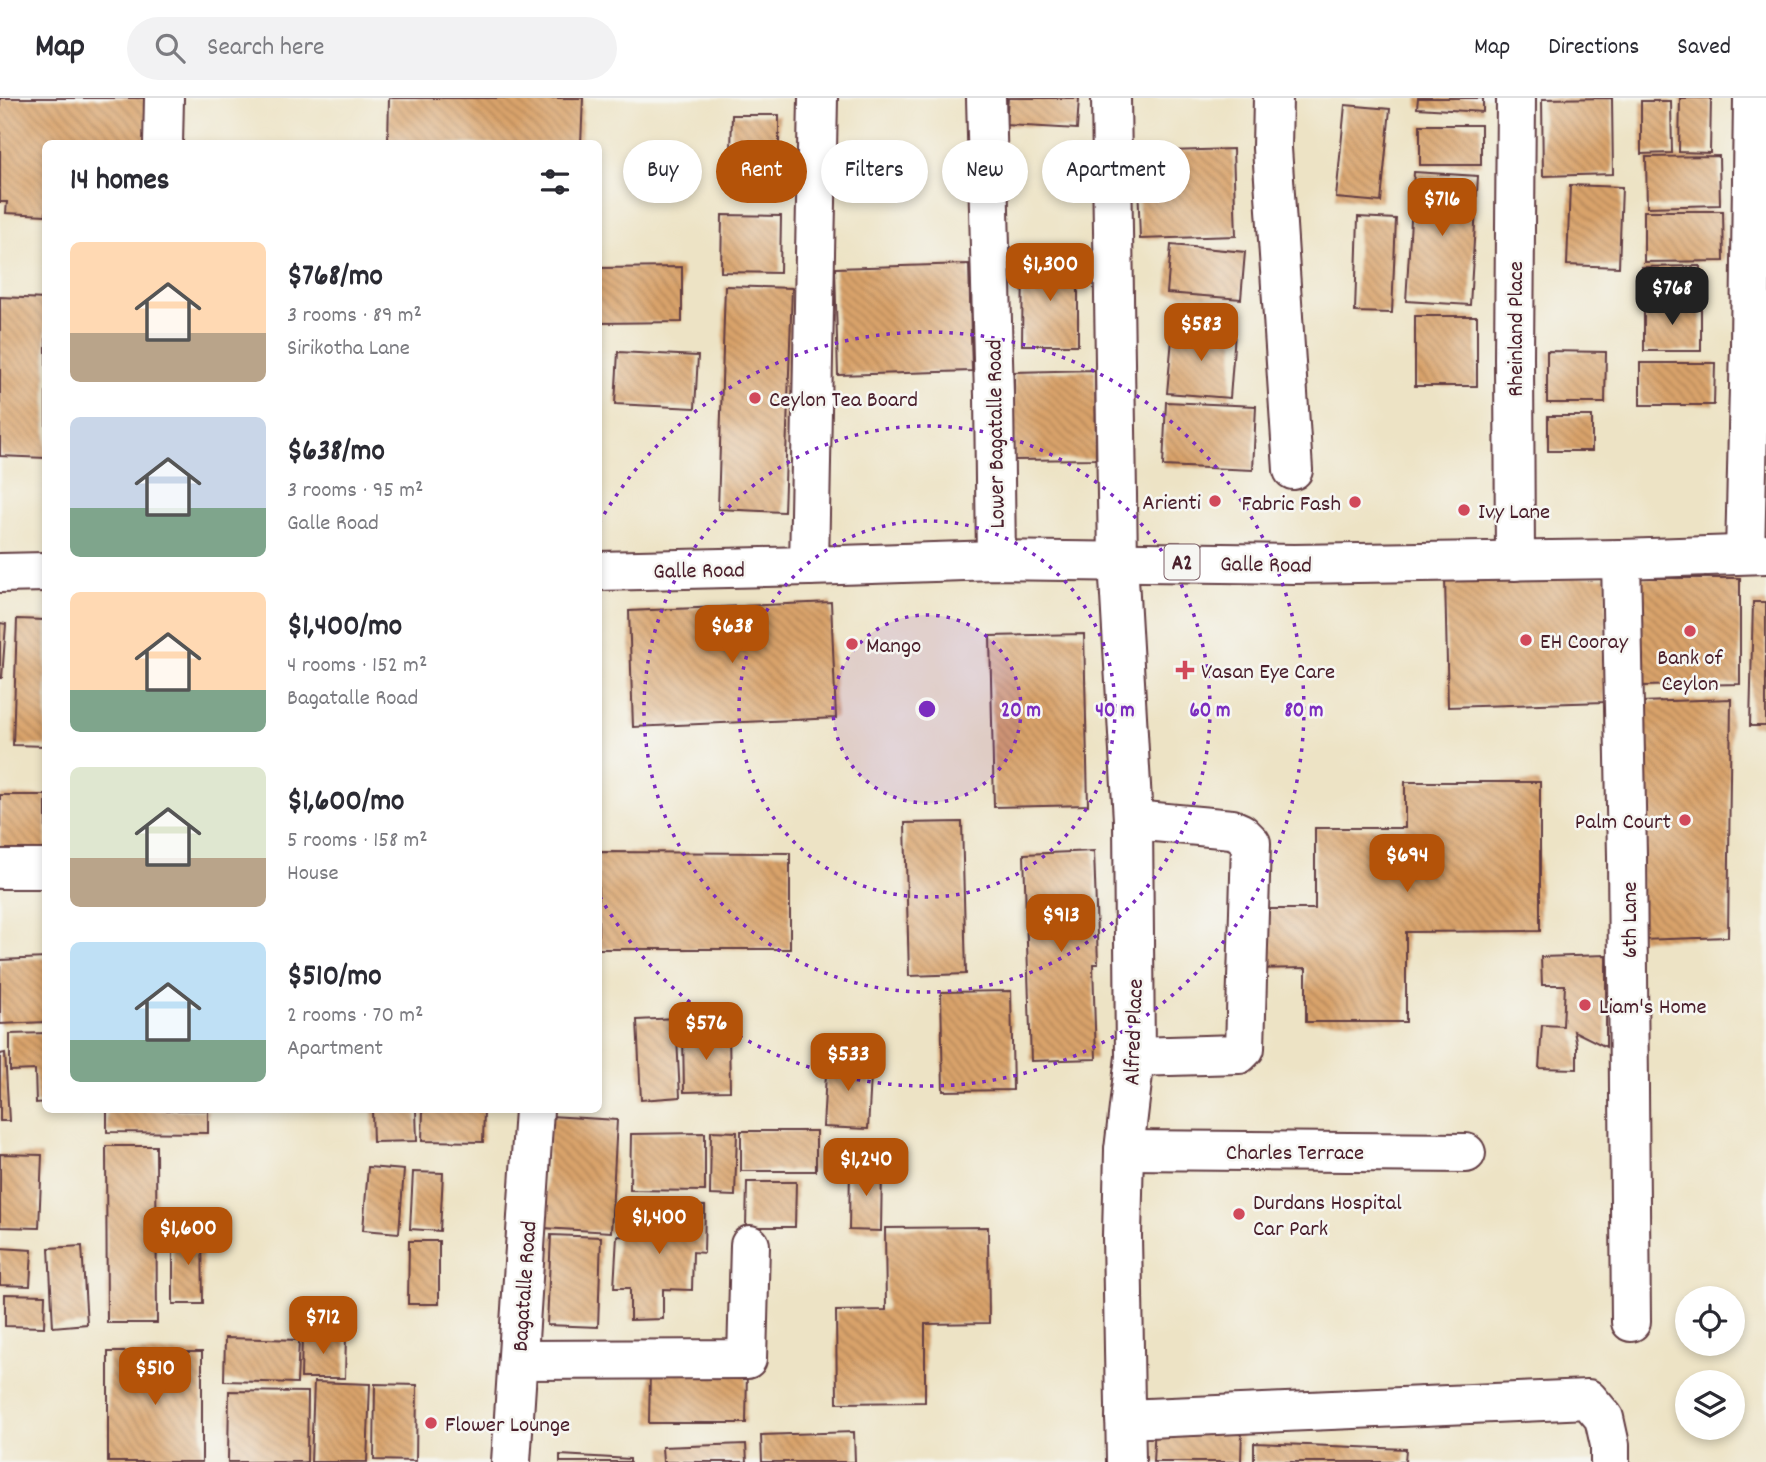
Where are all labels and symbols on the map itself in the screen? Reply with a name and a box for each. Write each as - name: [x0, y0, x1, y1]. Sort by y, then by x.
- pin: $716: [1401, 178, 1483, 238]
- pin: $1,300: [993, 244, 1107, 303]
- street label: Rheinland Place: [1501, 261, 1534, 397]
- pin: $768: [1631, 268, 1713, 327]
- pin: $583: [1160, 303, 1242, 363]
- street label: Lower Bagatalle Road: [979, 339, 1016, 529]
- place label: Ceylon Tea Board: [769, 385, 918, 418]
- marker: Ceylon Tea Board: [747, 390, 763, 406]
- place label: Arienti: [1142, 488, 1201, 521]
- place label: Fabric Fash: [1241, 489, 1341, 522]
- marker: Arienti: [1207, 493, 1223, 509]
- marker: Fabric Fash: [1347, 494, 1363, 510]
- place label: Ivy Lane: [1478, 497, 1550, 530]
- marker: Ivy Lane: [1456, 502, 1472, 518]
- road number: A2: [1164, 545, 1200, 580]
- street label: Galle Road: [1220, 549, 1312, 584]
- street label: Galle Road: [653, 555, 745, 590]
- pin: $638: [691, 606, 773, 665]
- marker: Bank of Ceylon: [1682, 623, 1698, 639]
- place label: EH Cooray: [1540, 627, 1629, 660]
- place label: Mango: [866, 631, 921, 664]
- marker: EH Cooray: [1518, 632, 1534, 648]
- marker: Mango: [844, 636, 860, 652]
- place label: Bank of Ceylon: [1657, 643, 1724, 702]
- place label: Vasan Eye Care: [1201, 657, 1335, 690]
- marker: Vasan Eye Care: [1175, 660, 1195, 680]
- centre of rings: [915, 697, 939, 721]
- text: 20 m: [1001, 697, 1041, 727]
- text: 40 m: [1095, 697, 1135, 727]
- text: 60 m: [1190, 697, 1230, 727]
- text: 80 m: [1284, 697, 1324, 727]
- place label: Palm Court: [1575, 807, 1671, 840]
- marker: Palm Court: [1677, 812, 1693, 828]
- pin: $694: [1366, 834, 1448, 894]
- street label: 6th Lane: [1615, 882, 1648, 958]
- pin: $913: [1020, 894, 1102, 954]
- street label: Alfred Place: [1117, 978, 1154, 1086]
- place label: Liam's Home: [1599, 992, 1707, 1025]
- marker: Liam's Home: [1577, 997, 1593, 1013]
- pin: $576: [665, 1002, 747, 1062]
- pin: $533: [807, 1034, 889, 1093]
- pin: $1,240: [809, 1138, 923, 1198]
- street label: Charles Terrace: [1226, 1138, 1364, 1171]
- place label: Durdans Hospital Car Park: [1253, 1188, 1402, 1247]
- pin: $1,400: [602, 1196, 716, 1256]
- marker: Durdans Hospital Car Park: [1231, 1206, 1247, 1222]
- pin: $1,600: [131, 1208, 245, 1267]
- street label: Bagatalle Road: [505, 1220, 548, 1353]
- pin: $712: [282, 1296, 364, 1356]
- pin: $510: [114, 1348, 196, 1407]
- place label: Flower Lounge: [445, 1410, 570, 1443]
- marker: Flower Lounge: [423, 1415, 439, 1431]

